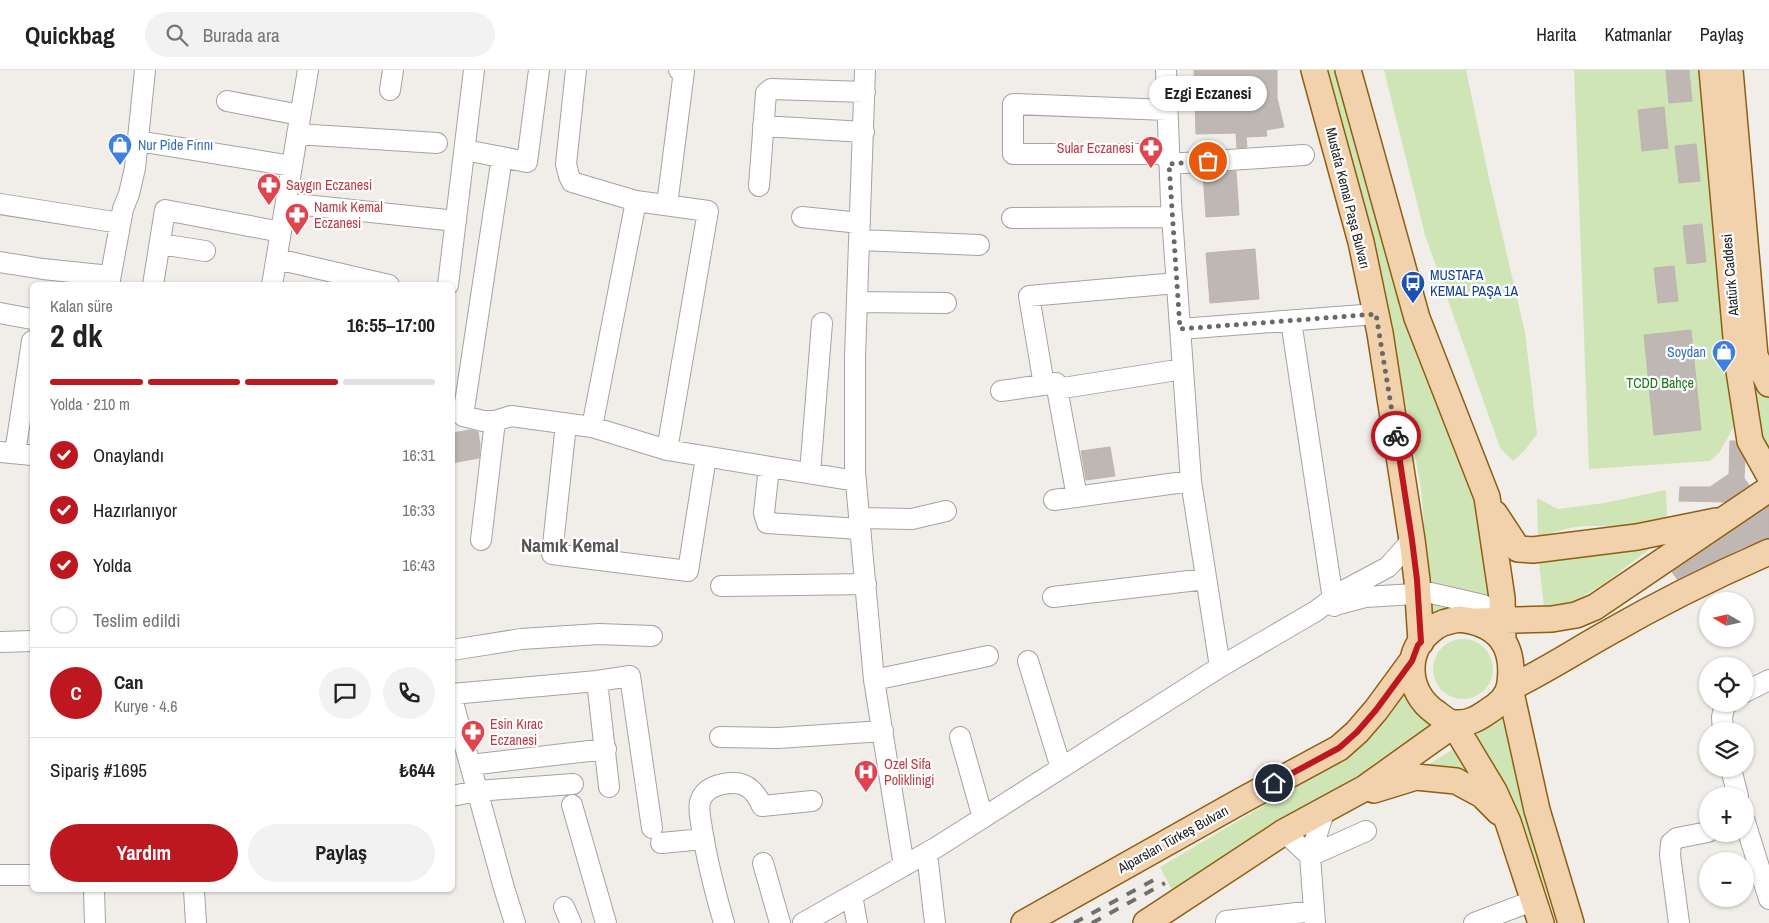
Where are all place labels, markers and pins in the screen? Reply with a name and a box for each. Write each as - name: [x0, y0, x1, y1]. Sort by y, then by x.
- callout: Ezgi Eczanesi: [1149, 76, 1267, 111]
- shop icon: Nur Pide Fırını: [107, 132, 133, 166]
- pharmacy icon: Sular Eczanesi: [1138, 135, 1164, 169]
- place label: Nur Pide Fırını: [138, 136, 213, 154]
- place label: Sular Eczanesi: [1057, 139, 1134, 157]
- pin: [1187, 140, 1229, 182]
- pharmacy icon: Saygın Eczanesi: [256, 172, 282, 206]
- place label: Saygın Eczanesi: [286, 176, 372, 194]
- place label: Namık Kemal Eczanesi: [314, 198, 383, 232]
- pharmacy icon: Namık Kemal Eczanesi: [284, 202, 310, 236]
- place label: MUSTAFA KEMAL PAŞA 1A: [1430, 266, 1518, 300]
- bus stop icon: MUSTAFA KEMAL PAŞA 1A: [1400, 270, 1426, 304]
- shop icon: Soydan: [1711, 339, 1737, 373]
- place label: Soydan: [1667, 343, 1706, 361]
- place label: Esin Kırac Eczanesi: [490, 715, 543, 749]
- pharmacy icon: Esin Kırac Eczanesi: [460, 719, 486, 753]
- place label: Ozel Sifa Poliklinigi: [884, 755, 934, 789]
- hospital icon: Ozel Sifa Poliklinigi: [853, 759, 879, 793]
- pin: [1253, 762, 1295, 804]

